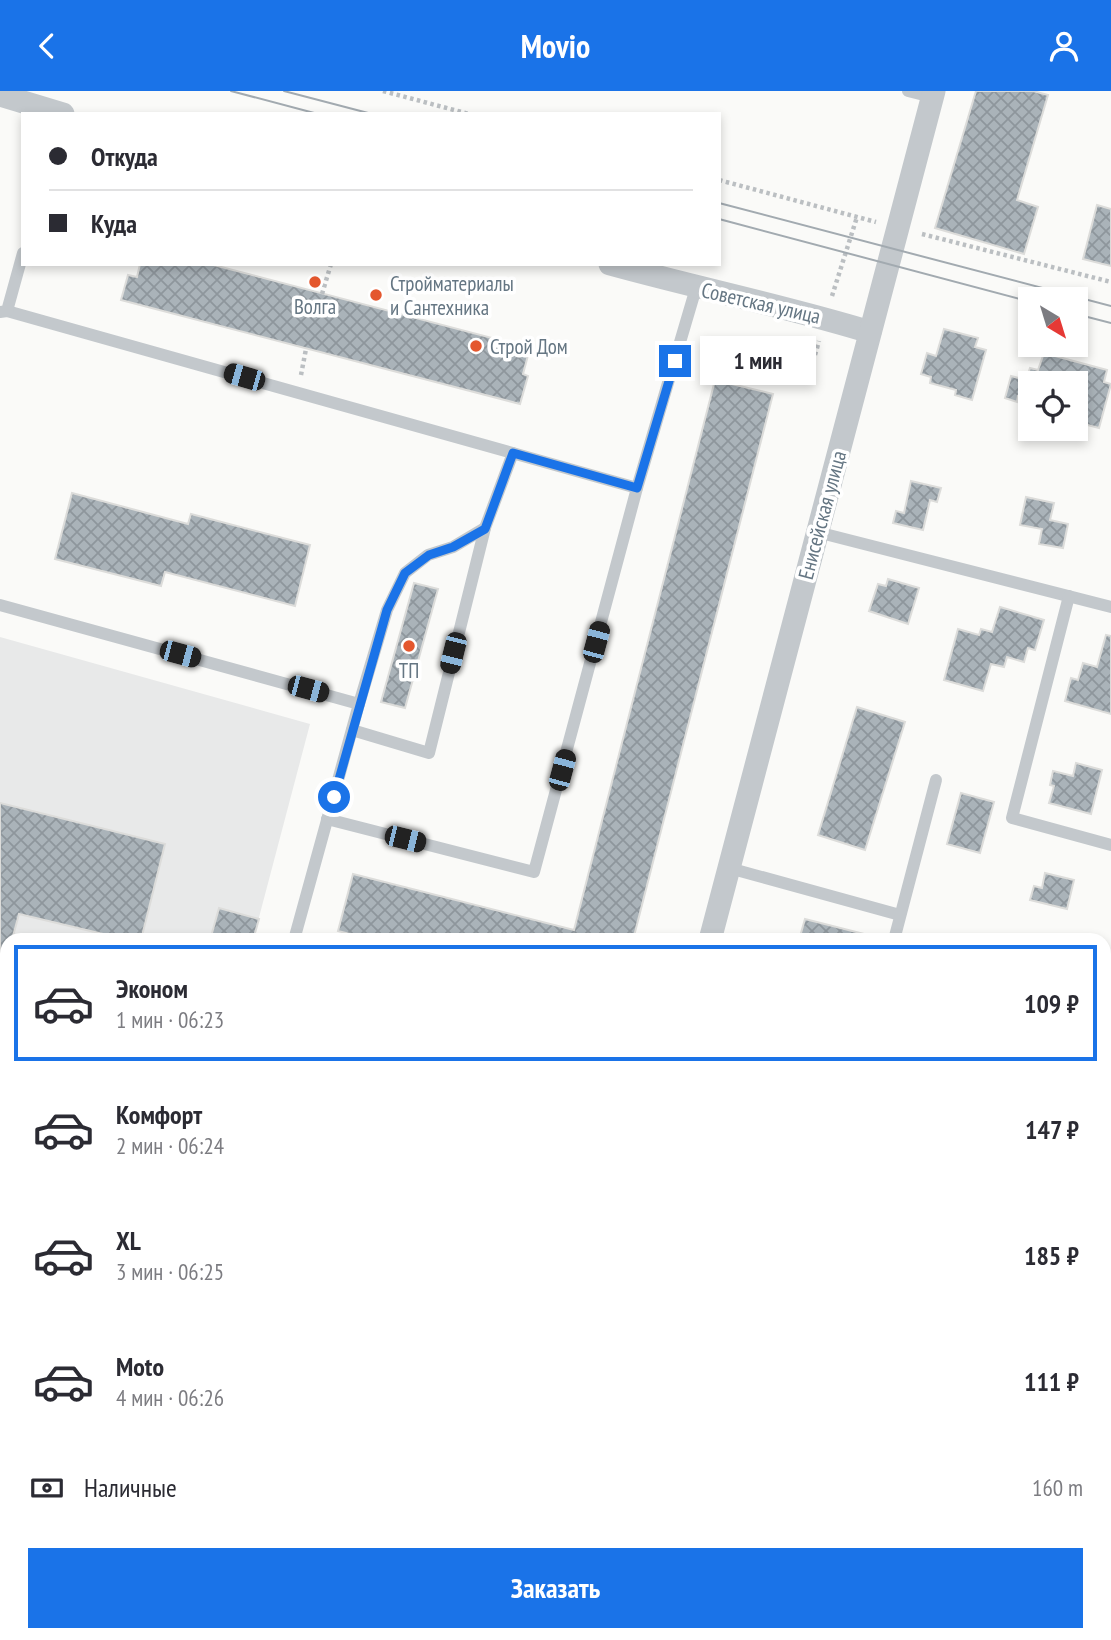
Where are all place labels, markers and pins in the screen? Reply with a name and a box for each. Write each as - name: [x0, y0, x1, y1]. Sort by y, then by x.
- place label: Стройматериалы и Сантехника: [390, 270, 514, 321]
- marker: Волга: [307, 274, 323, 290]
- marker: Стройматериалы и Сантехника: [368, 287, 384, 303]
- place label: Волга: [294, 293, 336, 320]
- place label: Строй Дом: [490, 333, 568, 360]
- marker: Строй Дом: [468, 338, 484, 354]
- marker: ТП: [401, 638, 417, 654]
- place label: ТП: [399, 657, 419, 684]

